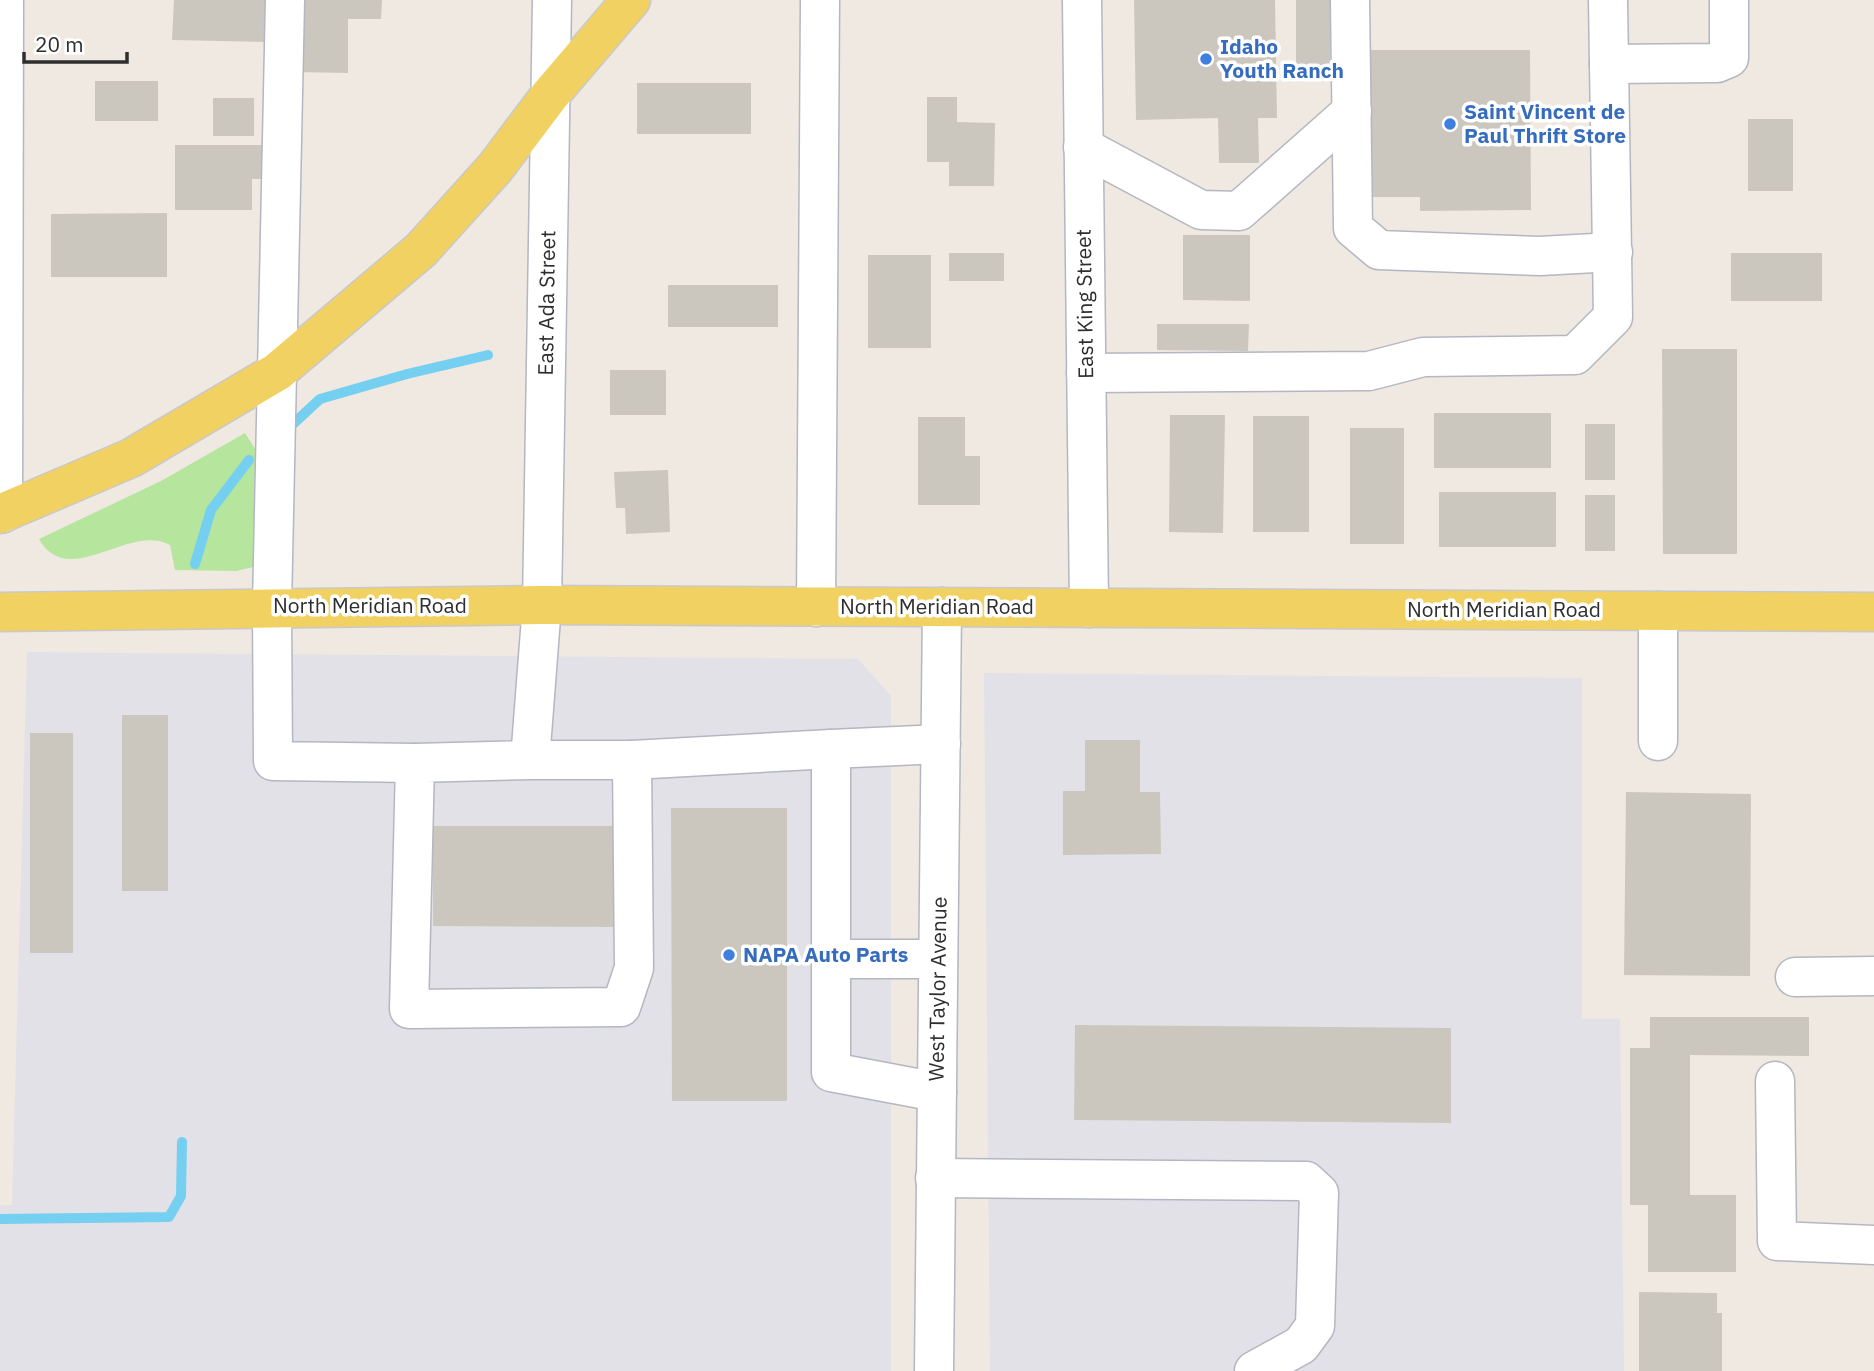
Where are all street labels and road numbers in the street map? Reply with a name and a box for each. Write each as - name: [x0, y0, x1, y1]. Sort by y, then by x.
- street label: East King Street: [1069, 229, 1099, 379]
- street label: East Ada Street: [531, 230, 561, 376]
- street label: North Meridian Road: [273, 591, 467, 619]
- street label: North Meridian Road: [840, 592, 1034, 620]
- street label: North Meridian Road: [1407, 595, 1601, 623]
- street label: West Taylor Avenue: [921, 896, 953, 1082]

